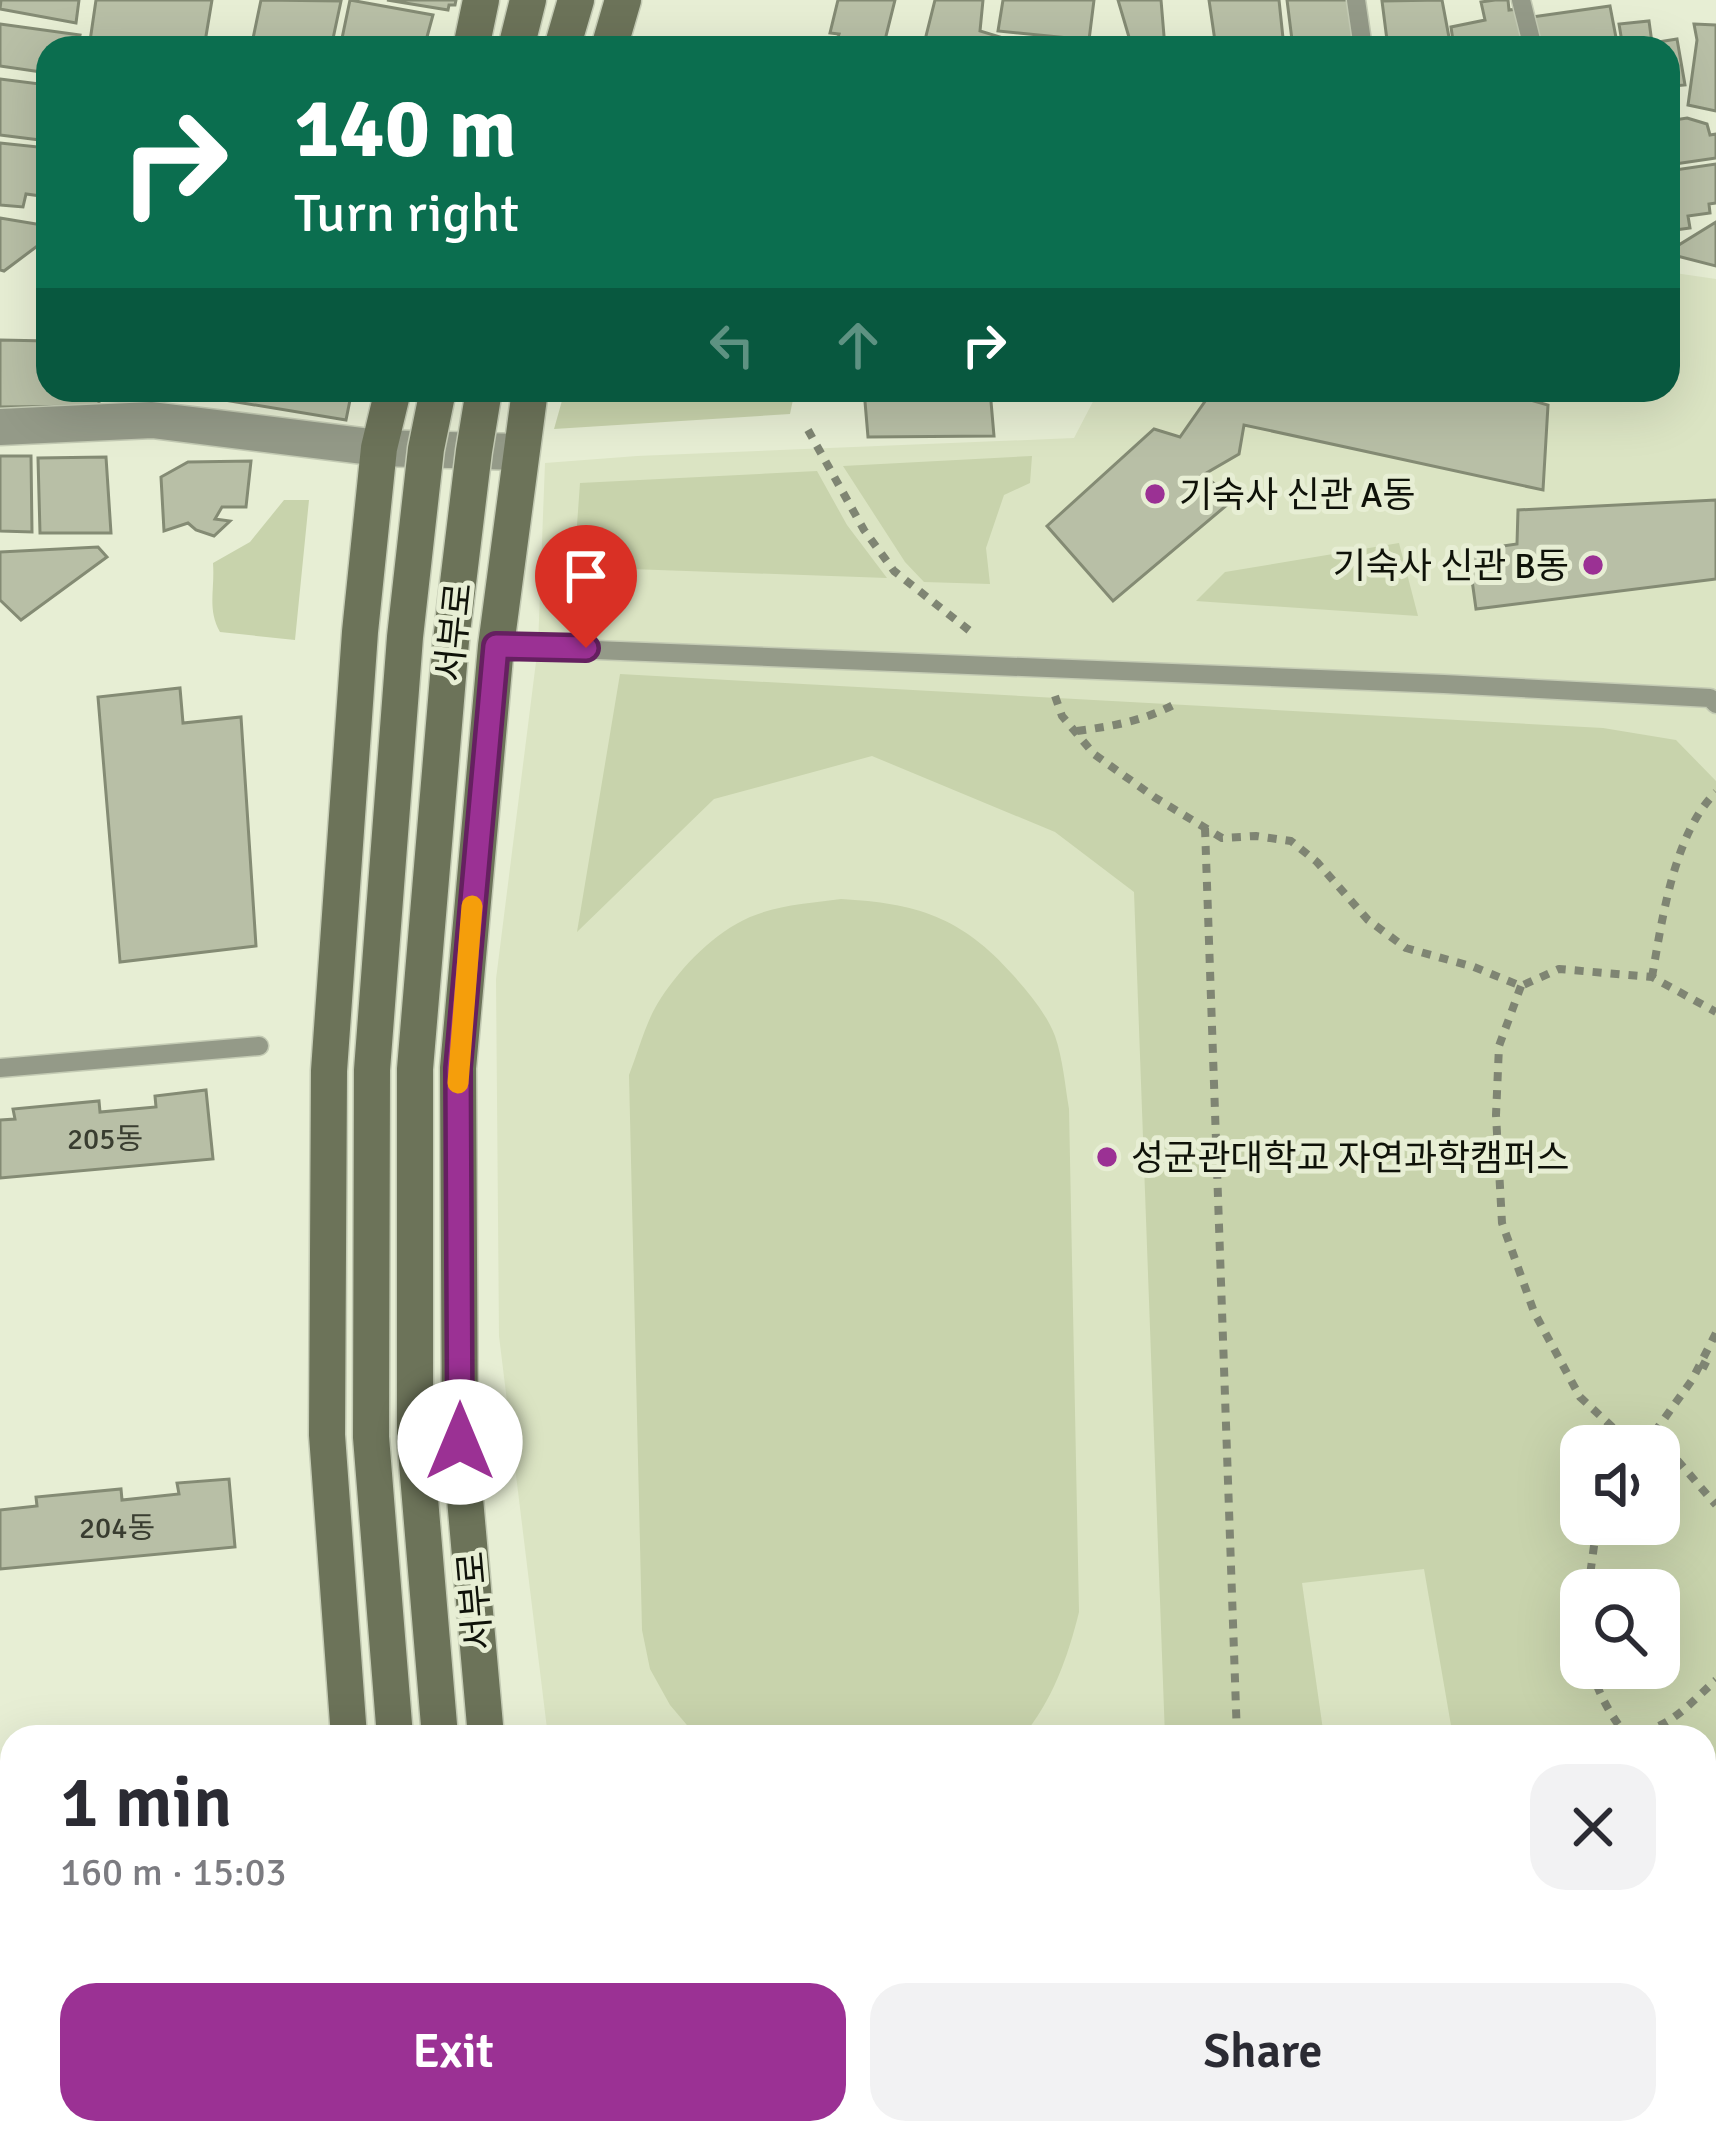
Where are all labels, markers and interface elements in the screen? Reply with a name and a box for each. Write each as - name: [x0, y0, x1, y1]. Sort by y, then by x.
- text: 140 m: [294, 77, 516, 181]
- icon: right: [96, 84, 252, 240]
- text: Turn right: [294, 180, 519, 247]
- icon: left: [699, 312, 765, 378]
- icon: ahead: [825, 312, 891, 378]
- icon: right: [951, 312, 1017, 378]
- place label: 기숙사 신관 A동: [1179, 473, 1416, 518]
- marker: 기숙사 신관 A동: [1142, 481, 1168, 507]
- pin: [535, 525, 637, 648]
- icon: arrive: [553, 543, 619, 609]
- place label: 기숙사 신관 B동: [1333, 544, 1569, 589]
- marker: 기숙사 신관 B동: [1580, 552, 1606, 578]
- street label: 서부로: [427, 580, 482, 684]
- house number: 205동: [67, 1121, 143, 1158]
- place label: 성균관대학교 자연과학캠퍼스: [1131, 1136, 1569, 1181]
- marker: 성균관대학교 자연과학캠퍼스: [1094, 1144, 1120, 1170]
- position arrow: [397, 1379, 523, 1505]
- map controls: [1560, 1425, 1680, 1689]
- button: sound: [1560, 1425, 1680, 1545]
- house number: 204동: [79, 1510, 155, 1547]
- street label: 서부로: [449, 1549, 502, 1652]
- button: search: [1560, 1569, 1680, 1689]
- text: 1 min: [60, 1758, 232, 1847]
- button: close: [1530, 1764, 1656, 1890]
- text: 160 m · 15:03: [60, 1848, 287, 1896]
- button: Exit: [60, 1983, 846, 2121]
- button: Share: [870, 1983, 1656, 2121]

